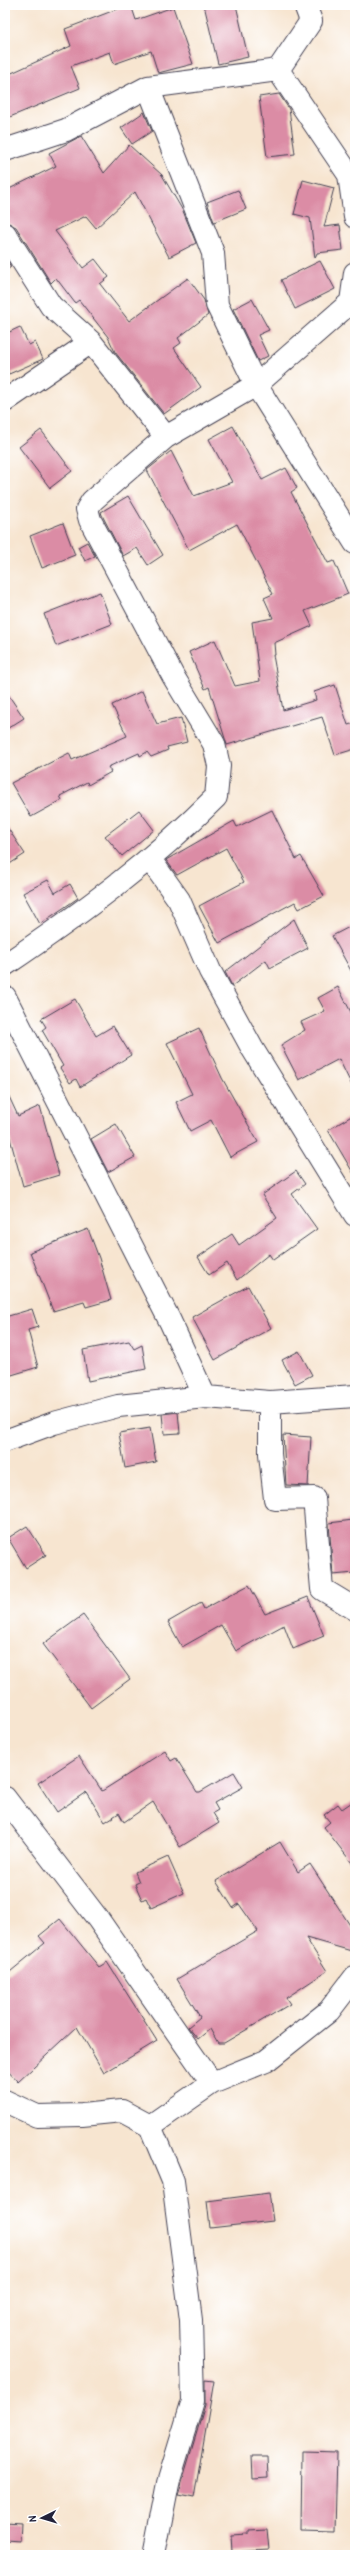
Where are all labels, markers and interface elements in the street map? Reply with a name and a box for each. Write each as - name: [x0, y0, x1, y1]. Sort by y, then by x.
- north arrow: [22, 2498, 62, 2538]
- text: N: [25, 2515, 39, 2522]

